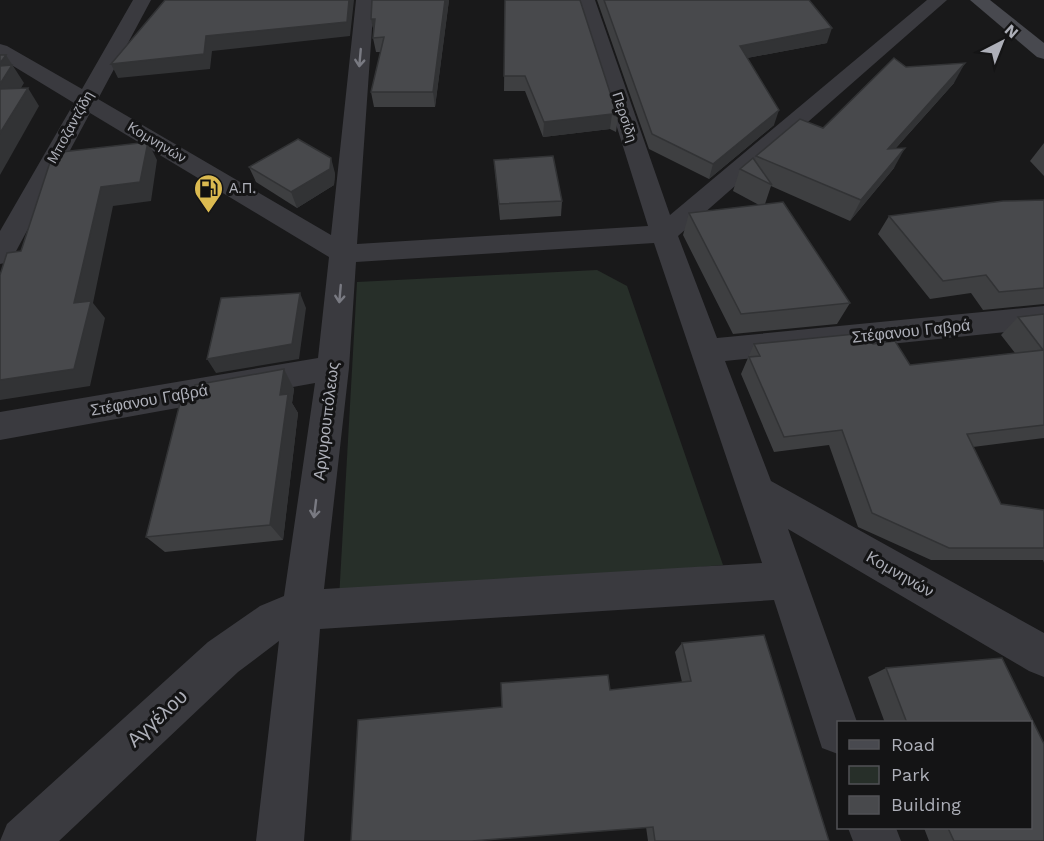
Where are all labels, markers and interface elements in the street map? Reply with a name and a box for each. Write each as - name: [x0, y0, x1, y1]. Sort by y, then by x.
- north arrow: [972, 12, 1032, 72]
- text: N: [1001, 20, 1022, 42]
- one-way arrow: [354, 48, 365, 68]
- street label: Μποζαντζίδη: [44, 88, 96, 166]
- street label: Περσίδη: [609, 90, 641, 144]
- street label: Κομνηνών: [125, 118, 189, 166]
- fuel station icon: Α.Π.: [192, 172, 224, 214]
- place label: Α.Π.: [229, 180, 256, 196]
- one-way arrow: [334, 284, 345, 304]
- street label: Στέφανου Γαβρά: [851, 315, 971, 347]
- street label: Αργυρουπόλεως: [309, 361, 343, 481]
- street label: Στέφανου Γαβρά: [89, 380, 209, 420]
- one-way arrow: [309, 499, 320, 518]
- street label: Κομνηνών: [863, 547, 937, 601]
- street label: Αγγέλου: [122, 684, 192, 752]
- legend: [837, 721, 1032, 829]
- text: Road: [891, 734, 935, 755]
- text: Park: [891, 764, 930, 785]
- text: Building: [891, 794, 961, 815]

